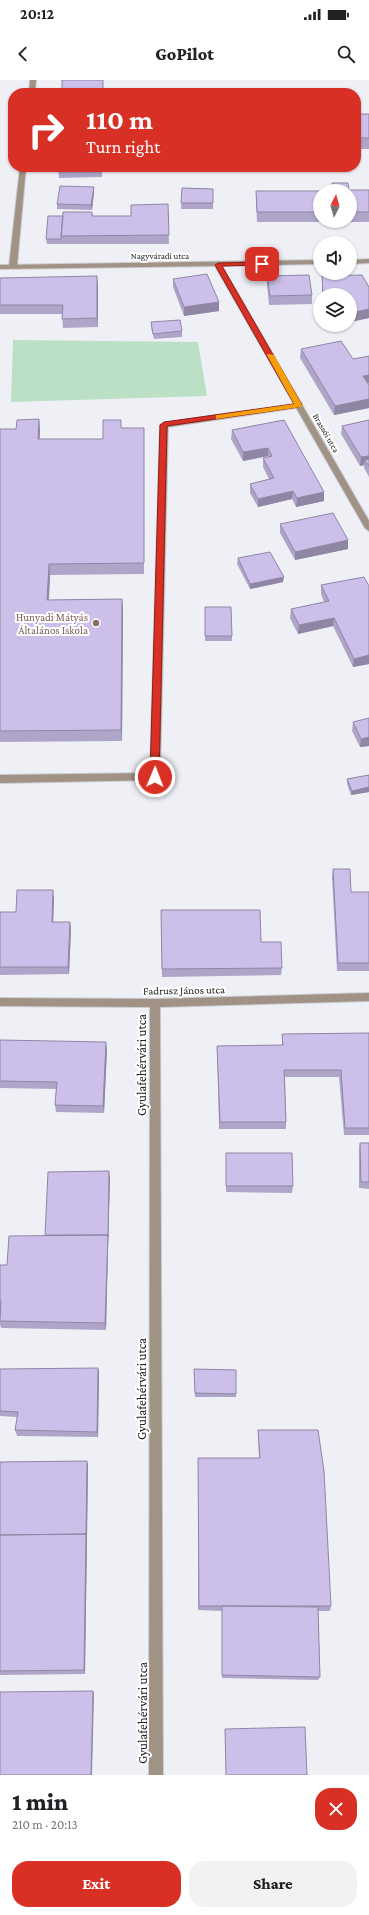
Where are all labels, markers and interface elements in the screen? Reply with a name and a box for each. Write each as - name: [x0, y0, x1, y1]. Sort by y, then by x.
- text: 20:12: [20, 6, 54, 22]
- icon: back: [12, 43, 34, 65]
- icon: search: [335, 43, 357, 65]
- text: GoPilot: [155, 44, 214, 64]
- icon: right: [20, 104, 72, 156]
- text: 110 m: [86, 104, 153, 135]
- text: Turn right: [86, 137, 160, 157]
- north arrow: [313, 184, 357, 228]
- map controls: [313, 184, 357, 332]
- button: sound: [313, 236, 357, 280]
- pin: [245, 247, 279, 281]
- street label: Nagyváradi utca: [131, 251, 189, 261]
- icon: arrive: [251, 253, 273, 275]
- button: layers: [313, 288, 357, 332]
- street label: Brassói utca: [311, 412, 341, 454]
- place label: Hunyadi Mátyás Általános Iskola: [16, 611, 88, 636]
- marker: Hunyadi Mátyás Általános Iskola: [91, 618, 101, 628]
- position arrow: [134, 756, 176, 798]
- street label: Fadrusz János utca: [143, 983, 225, 998]
- street label: Gyulafehérvári utca: [134, 1014, 149, 1116]
- street label: Gyulafehérvári utca: [134, 1338, 149, 1440]
- street label: Gyulafehérvári utca: [135, 1662, 150, 1764]
- text: 1 min: [12, 1788, 68, 1815]
- button: close: [315, 1788, 357, 1830]
- text: 210 m · 20:13: [12, 1817, 78, 1832]
- button: Exit: [12, 1861, 181, 1907]
- button: Share: [189, 1861, 357, 1907]

